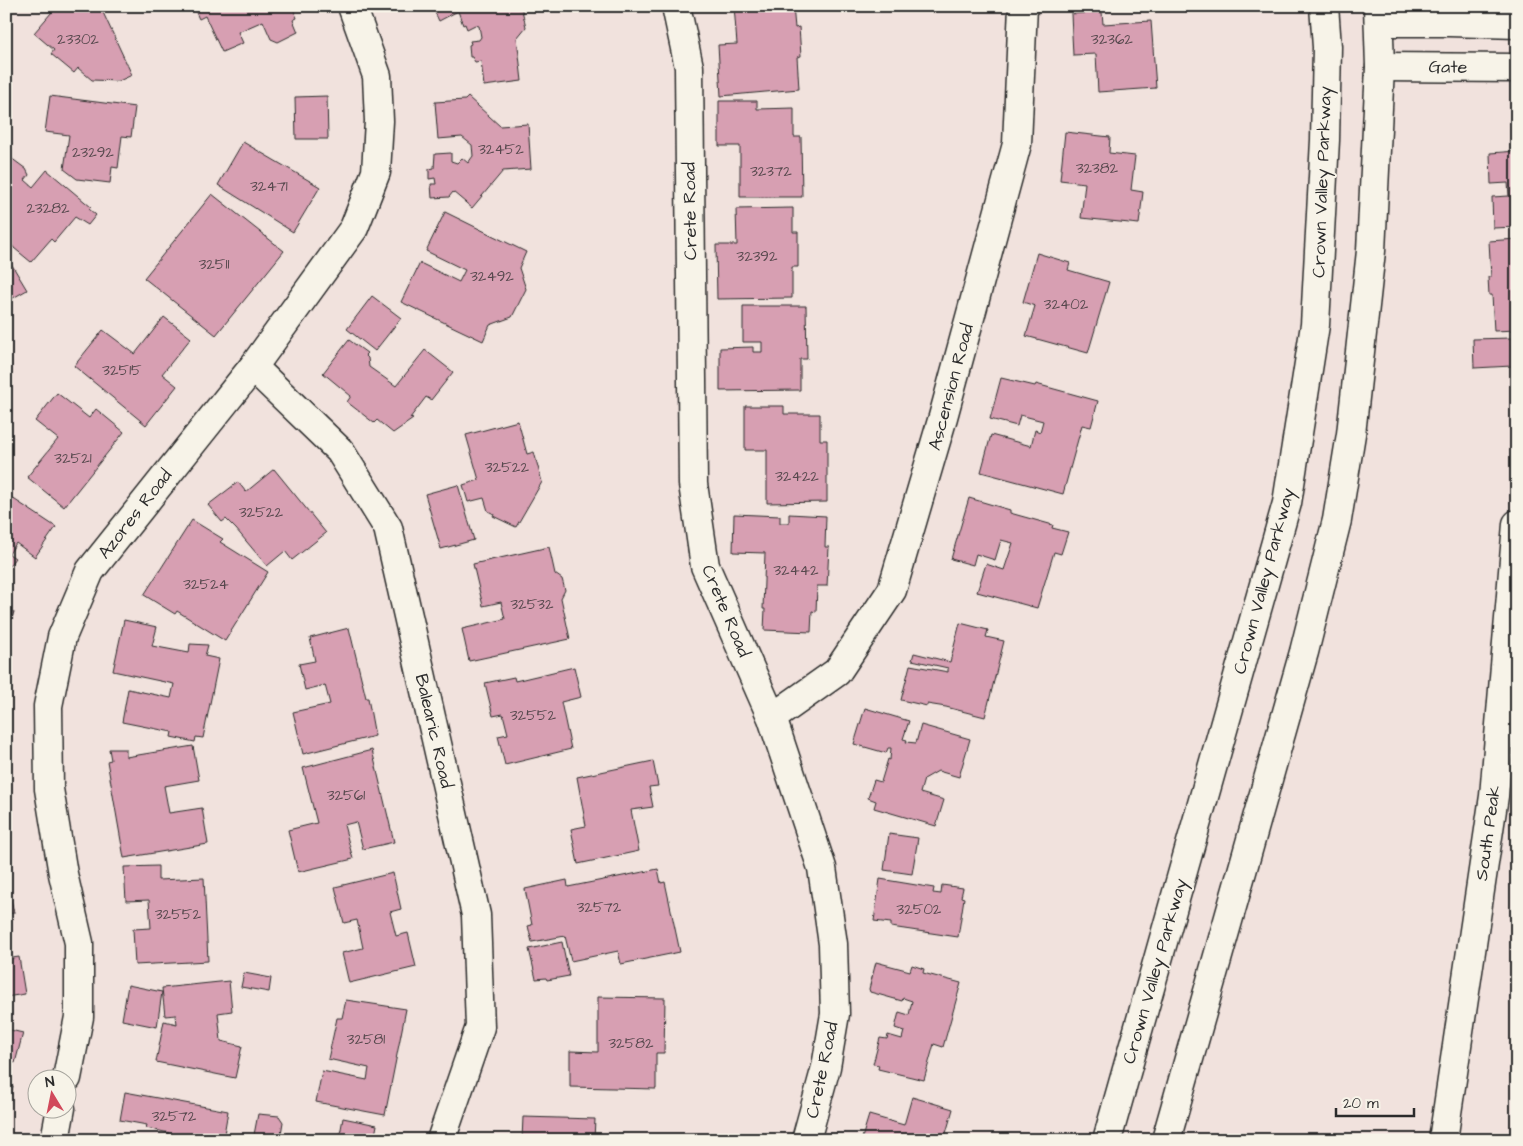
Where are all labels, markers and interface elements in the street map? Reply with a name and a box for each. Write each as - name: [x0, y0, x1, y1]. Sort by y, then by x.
- house number: 23302: [57, 29, 99, 50]
- house number: 32362: [1091, 29, 1133, 50]
- street label: Gate: [1428, 54, 1468, 80]
- street label: Crown Valley Parkway: [1306, 86, 1339, 278]
- house number: 32452: [478, 139, 524, 160]
- house number: 23292: [72, 142, 114, 163]
- house number: 32382: [1076, 158, 1118, 179]
- house number: 32372: [750, 161, 792, 182]
- street label: Crete Road: [677, 162, 703, 260]
- house number: 32471: [250, 176, 288, 197]
- house number: 23282: [26, 198, 70, 219]
- house number: 32392: [737, 246, 778, 267]
- house number: 32511: [199, 254, 229, 275]
- house number: 32492: [470, 266, 514, 287]
- house number: 32402: [1044, 294, 1089, 315]
- street label: Ascension Road: [922, 321, 980, 453]
- house number: 32515: [102, 360, 142, 381]
- house number: 32521: [54, 448, 92, 469]
- house number: 32522: [485, 457, 529, 478]
- street label: Azores Road: [92, 464, 178, 564]
- house number: 32422: [775, 466, 819, 487]
- street label: Crown Valley Parkway: [1227, 485, 1302, 677]
- house number: 32522: [239, 502, 283, 523]
- house number: 32442: [773, 560, 819, 581]
- street label: Crete Road: [695, 561, 757, 661]
- house number: 32524: [183, 574, 229, 595]
- house number: 32532: [510, 594, 554, 615]
- street label: Balearic Road: [409, 672, 459, 790]
- house number: 32552: [510, 705, 556, 726]
- street label: South Peak: [1469, 784, 1507, 882]
- house number: 32561: [327, 785, 365, 806]
- street label: Crown Valley Parkway: [1117, 875, 1194, 1067]
- house number: 32572: [577, 897, 622, 918]
- house number: 32502: [897, 899, 942, 920]
- house number: 32552: [155, 904, 201, 925]
- street label: Crete Road: [800, 1019, 844, 1121]
- house number: 32581: [347, 1029, 385, 1050]
- house number: 32582: [608, 1033, 654, 1054]
- north arrow: [28, 1068, 78, 1118]
- text: N: [44, 1072, 56, 1093]
- scale bar: [1336, 1086, 1413, 1118]
- text: 20 m: [1343, 1093, 1379, 1114]
- house number: 32572: [152, 1106, 197, 1127]

